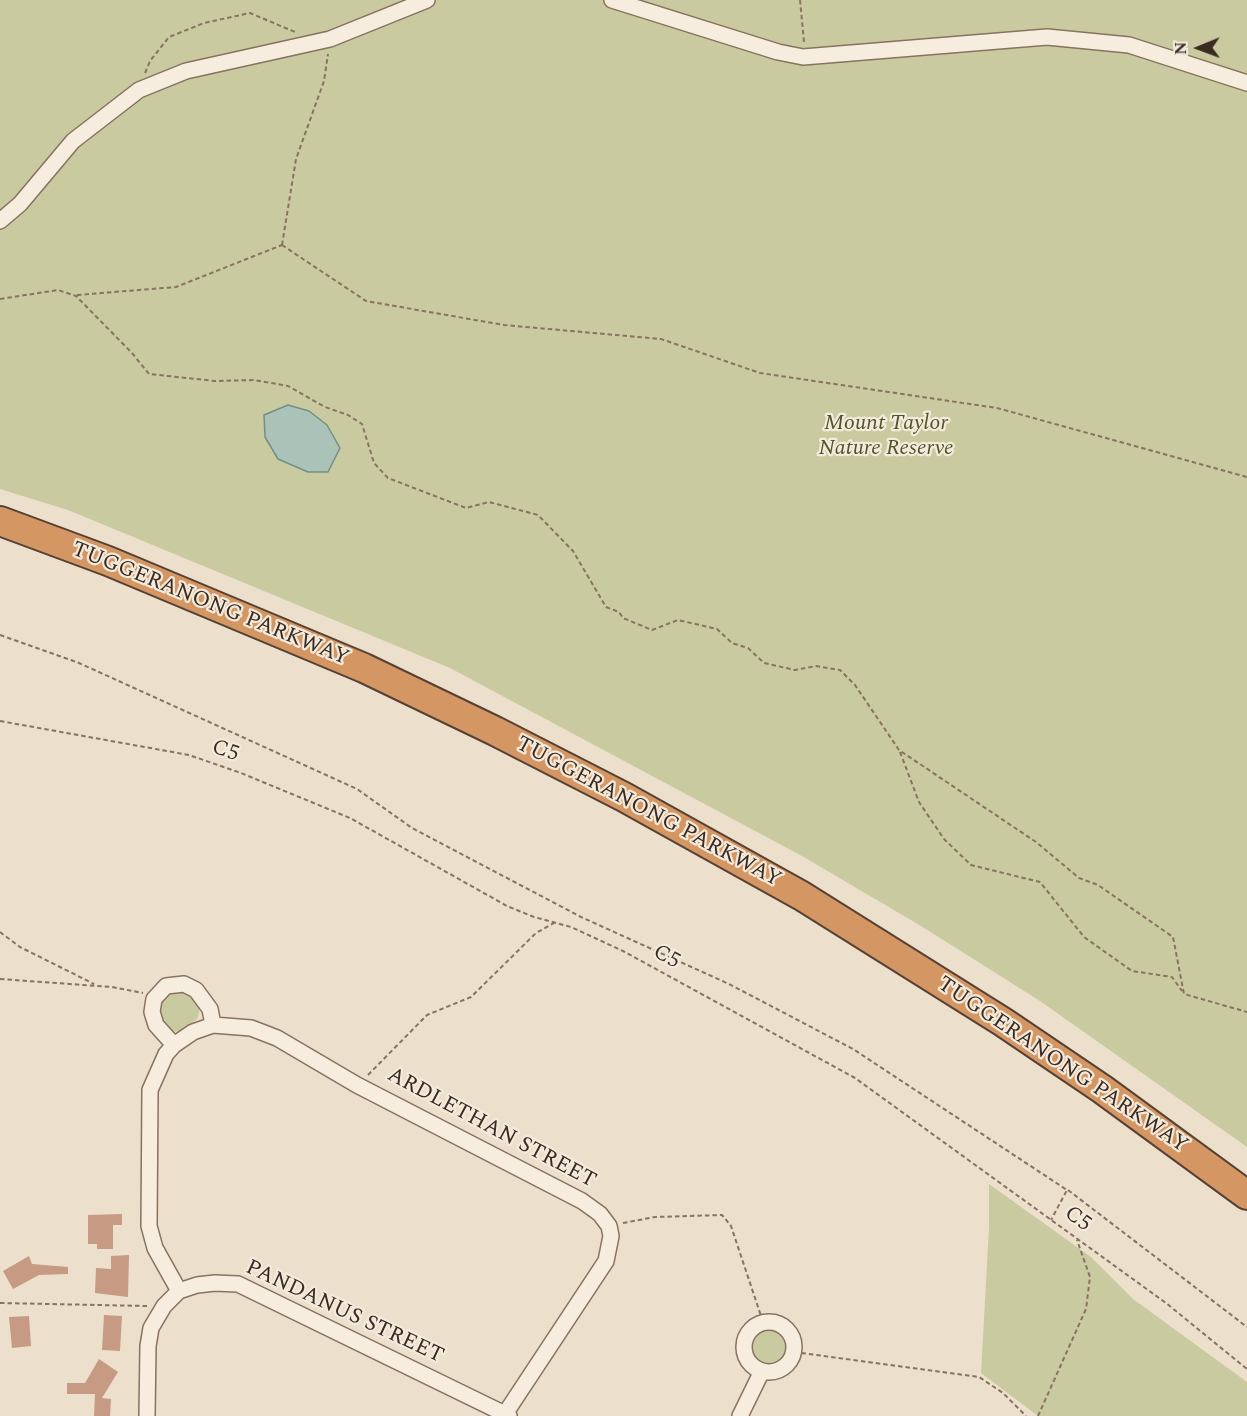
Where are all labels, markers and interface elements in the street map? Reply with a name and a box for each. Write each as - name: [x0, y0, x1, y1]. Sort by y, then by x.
- north arrow: [1169, 18, 1229, 78]
- text: N: [1169, 42, 1193, 55]
- park label: Mount Taylor Nature Reserve: [818, 412, 954, 464]
- street label: TUGGERANONG PARKWAY: [67, 537, 353, 673]
- street label: TUGGERANONG PARKWAY: [511, 732, 785, 894]
- street label: C5: [208, 735, 242, 769]
- street label: C5: [648, 940, 684, 976]
- street label: TUGGERANONG PARKWAY: [932, 972, 1192, 1160]
- street label: ARDLETHAN STREET: [382, 1063, 600, 1195]
- street label: C5: [1058, 1201, 1096, 1239]
- street label: PANDANUS STREET: [241, 1255, 447, 1371]

